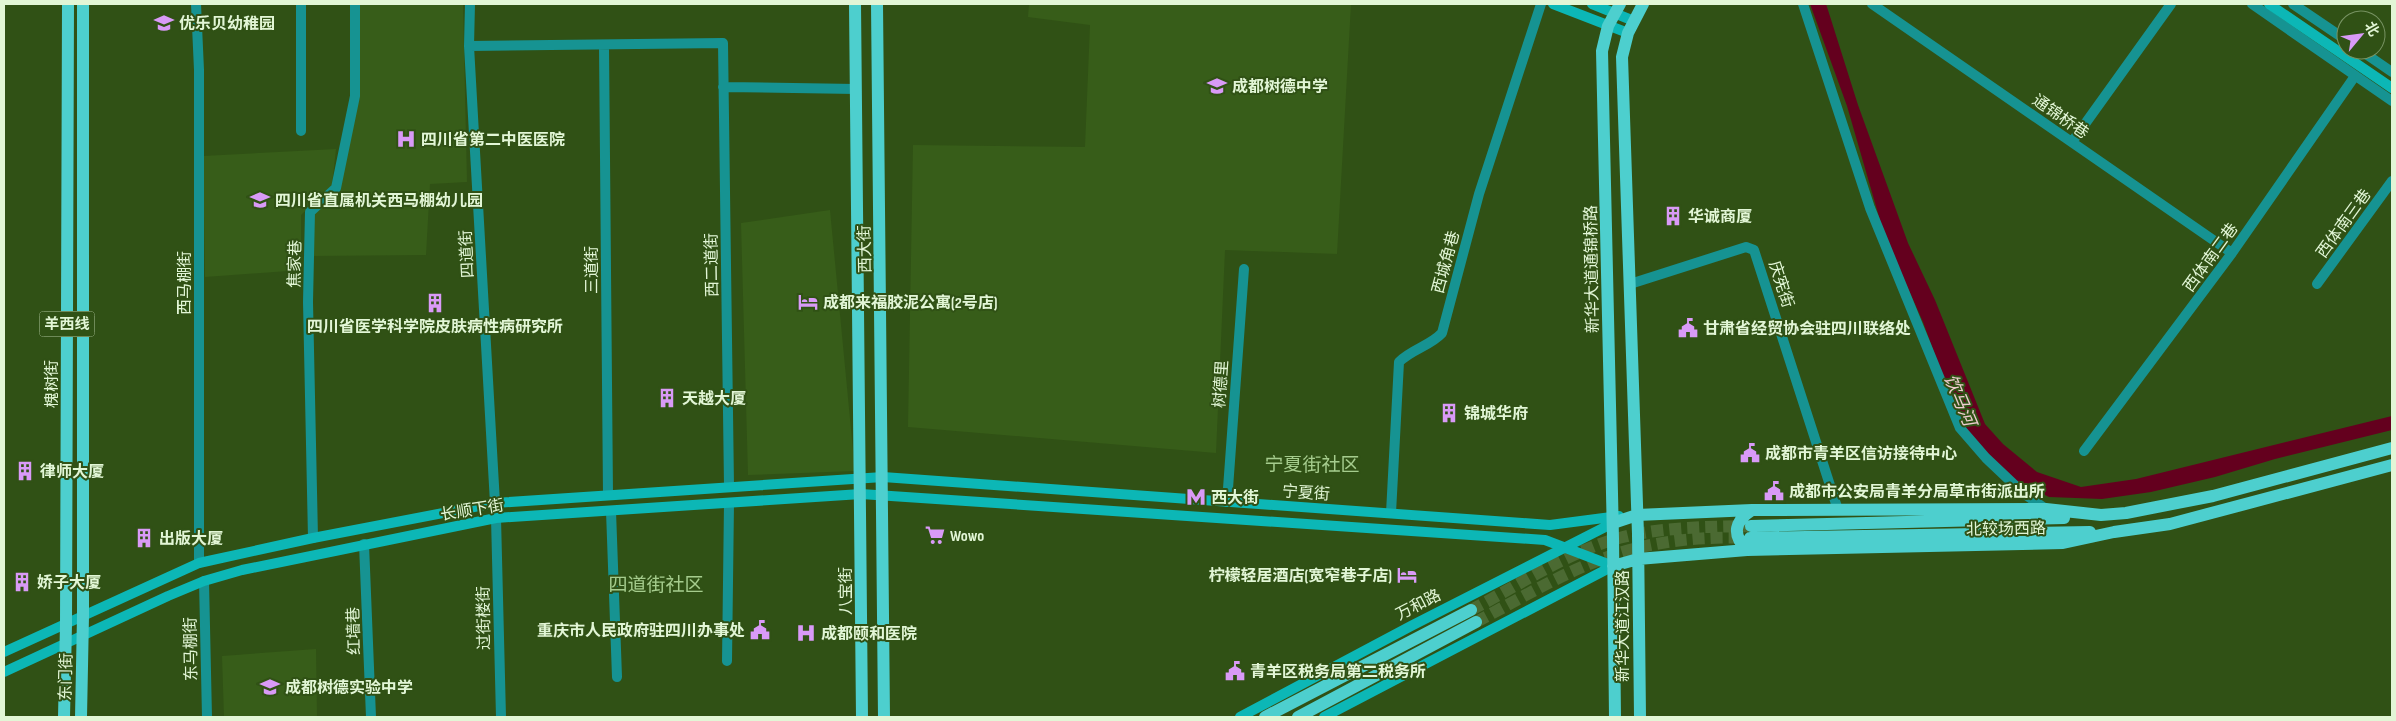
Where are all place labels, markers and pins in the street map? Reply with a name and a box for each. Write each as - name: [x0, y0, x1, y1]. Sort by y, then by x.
- school or university icon: 优乐贝幼稚园: [153, 12, 175, 34]
- place label: 优乐贝幼稚园: [179, 14, 275, 34]
- school or university icon: 成都树德中学: [1206, 75, 1228, 97]
- place label: 成都树德中学: [1232, 77, 1328, 97]
- hospital icon: 四川省第二中医医院: [395, 128, 417, 150]
- place label: 四川省第二中医医院: [421, 131, 565, 150]
- school or university icon: 四川省直属机关西马棚幼儿园: [249, 189, 271, 211]
- place label: 四川省直属机关西马棚幼儿园: [275, 191, 483, 211]
- building icon: 华诚商厦: [1662, 205, 1684, 227]
- place label: 华诚商厦: [1688, 207, 1752, 227]
- hotel icon: 成都来福胶泥公寓(2号店): [797, 291, 819, 313]
- building icon: 四川省医学科学院皮肤病性病研究所: [424, 292, 446, 314]
- place label: 成都来福胶泥公寓(2号店): [823, 293, 997, 313]
- public building icon: 甘肃省经贸协会驻四川联络处: [1677, 317, 1699, 339]
- place label: 四川省医学科学院皮肤病性病研究所: [307, 318, 563, 337]
- place label: 甘肃省经贸协会驻四川联络处: [1703, 320, 1911, 339]
- building icon: 天越大厦: [656, 387, 678, 409]
- place label: 天越大厦: [682, 389, 746, 409]
- building icon: 锦城华府: [1438, 402, 1460, 424]
- place label: 锦城华府: [1464, 404, 1528, 424]
- public building icon: 成都市青羊区信访接待中心: [1739, 442, 1761, 464]
- place label: 成都市青羊区信访接待中心: [1765, 444, 1957, 464]
- building icon: 律师大厦: [14, 460, 36, 482]
- place label: 律师大厦: [40, 463, 104, 482]
- public building icon: 成都市公安局青羊分局草市街派出所: [1763, 480, 1785, 502]
- place label: 成都市公安局青羊分局草市街派出所: [1789, 482, 2045, 502]
- metro station icon: 西大街: [1185, 486, 1207, 508]
- place label: 西大街: [1211, 489, 1259, 508]
- supermarket icon: Wowo: [924, 524, 946, 546]
- building icon: 出版大厦: [133, 527, 155, 549]
- place label: Wowo: [950, 527, 984, 546]
- place label: 出版大厦: [159, 530, 223, 549]
- hotel icon: 柠檬轻居酒店(宽窄巷子店): [1396, 564, 1418, 586]
- place label: 柠檬轻居酒店(宽窄巷子店): [1209, 566, 1392, 586]
- building icon: 娇子大厦: [11, 571, 33, 593]
- place label: 娇子大厦: [37, 573, 101, 593]
- public building icon: 重庆市人民政府驻四川办事处: [749, 619, 771, 641]
- place label: 重庆市人民政府驻四川办事处: [537, 622, 745, 641]
- hospital icon: 成都颐和医院: [795, 622, 817, 644]
- place label: 成都颐和医院: [821, 624, 917, 644]
- public building icon: 青羊区税务局第二税务所: [1224, 660, 1246, 682]
- place label: 青羊区税务局第二税务所: [1250, 663, 1426, 682]
- school or university icon: 成都树德实验中学: [259, 676, 281, 698]
- place label: 成都树德实验中学: [285, 678, 413, 698]

